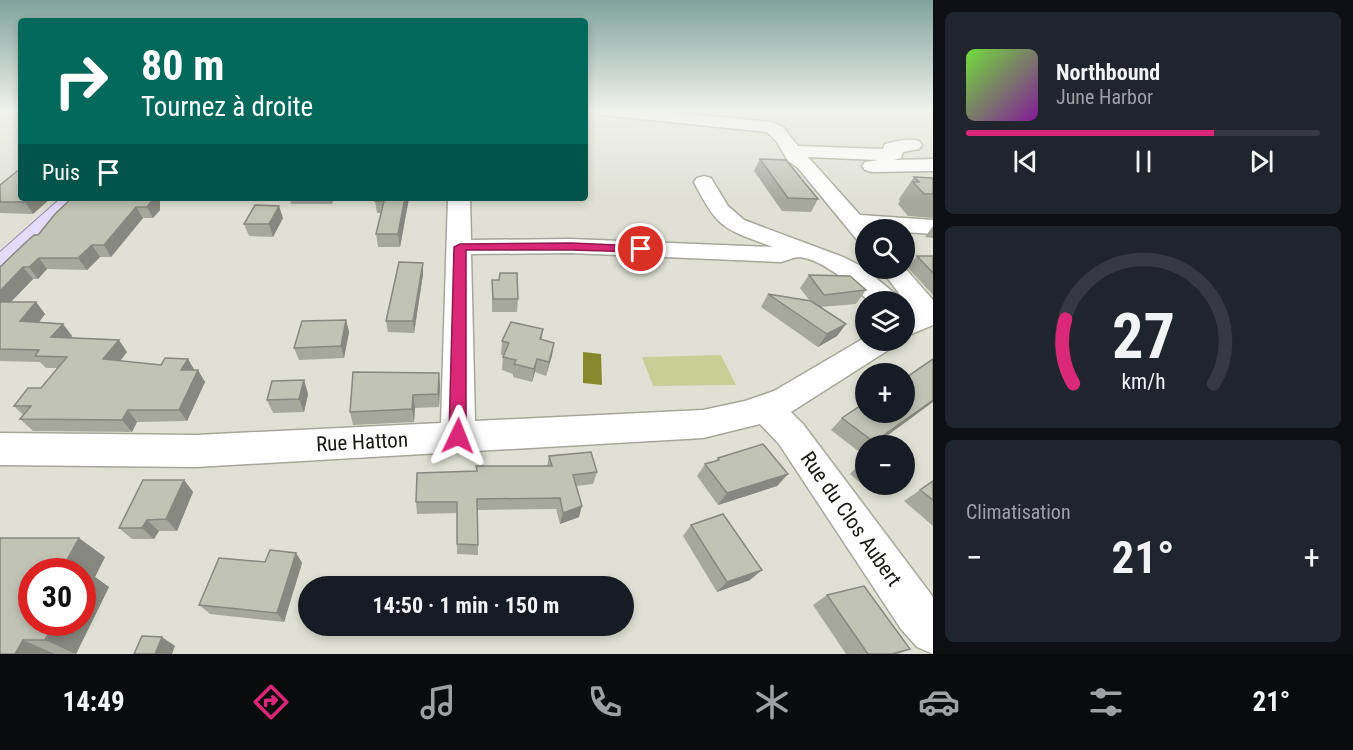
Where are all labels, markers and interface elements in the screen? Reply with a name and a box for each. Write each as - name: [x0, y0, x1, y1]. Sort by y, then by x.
- text: 80 m: [141, 41, 224, 90]
- icon: right: [42, 42, 120, 120]
- text: Northbound: [1056, 60, 1160, 85]
- text: June Harbor: [1056, 85, 1153, 109]
- text: Tournez à droite: [141, 91, 313, 123]
- icon: previous: [1009, 145, 1042, 178]
- icon: pause: [1127, 145, 1160, 178]
- icon: next: [1245, 145, 1278, 178]
- icon: arrive: [92, 156, 125, 189]
- text: Puis: [42, 160, 80, 185]
- map controls: [855, 219, 915, 495]
- button: search: [855, 219, 915, 279]
- pin: [615, 223, 666, 274]
- icon: arrive: [624, 232, 657, 265]
- button: layers: [855, 291, 915, 351]
- text: 27: [1111, 300, 1175, 373]
- button: +: [855, 363, 915, 423]
- text: km/h: [1121, 369, 1165, 394]
- position arrow: [426, 404, 490, 468]
- street label: Rue Hatton: [315, 428, 409, 456]
- button: −: [855, 435, 915, 495]
- street label: Rue du Clos Aubert: [796, 447, 906, 591]
- text: Climatisation: [966, 500, 1071, 524]
- text: 21°: [1112, 531, 1175, 584]
- text: −: [966, 538, 983, 577]
- text: +: [1304, 538, 1320, 577]
- speed limit sign: 30: [18, 558, 96, 636]
- text: 14:50 · 1 min · 150 m: [373, 593, 559, 618]
- icon: directions: [250, 681, 292, 723]
- icon: music: [417, 681, 459, 723]
- icon: phone: [584, 681, 626, 723]
- icon: climate: [751, 681, 793, 723]
- icon: car: [918, 681, 960, 723]
- icon: filters: [1085, 681, 1127, 723]
- text: 14:49: [63, 686, 125, 718]
- text: 21°: [1253, 686, 1290, 718]

